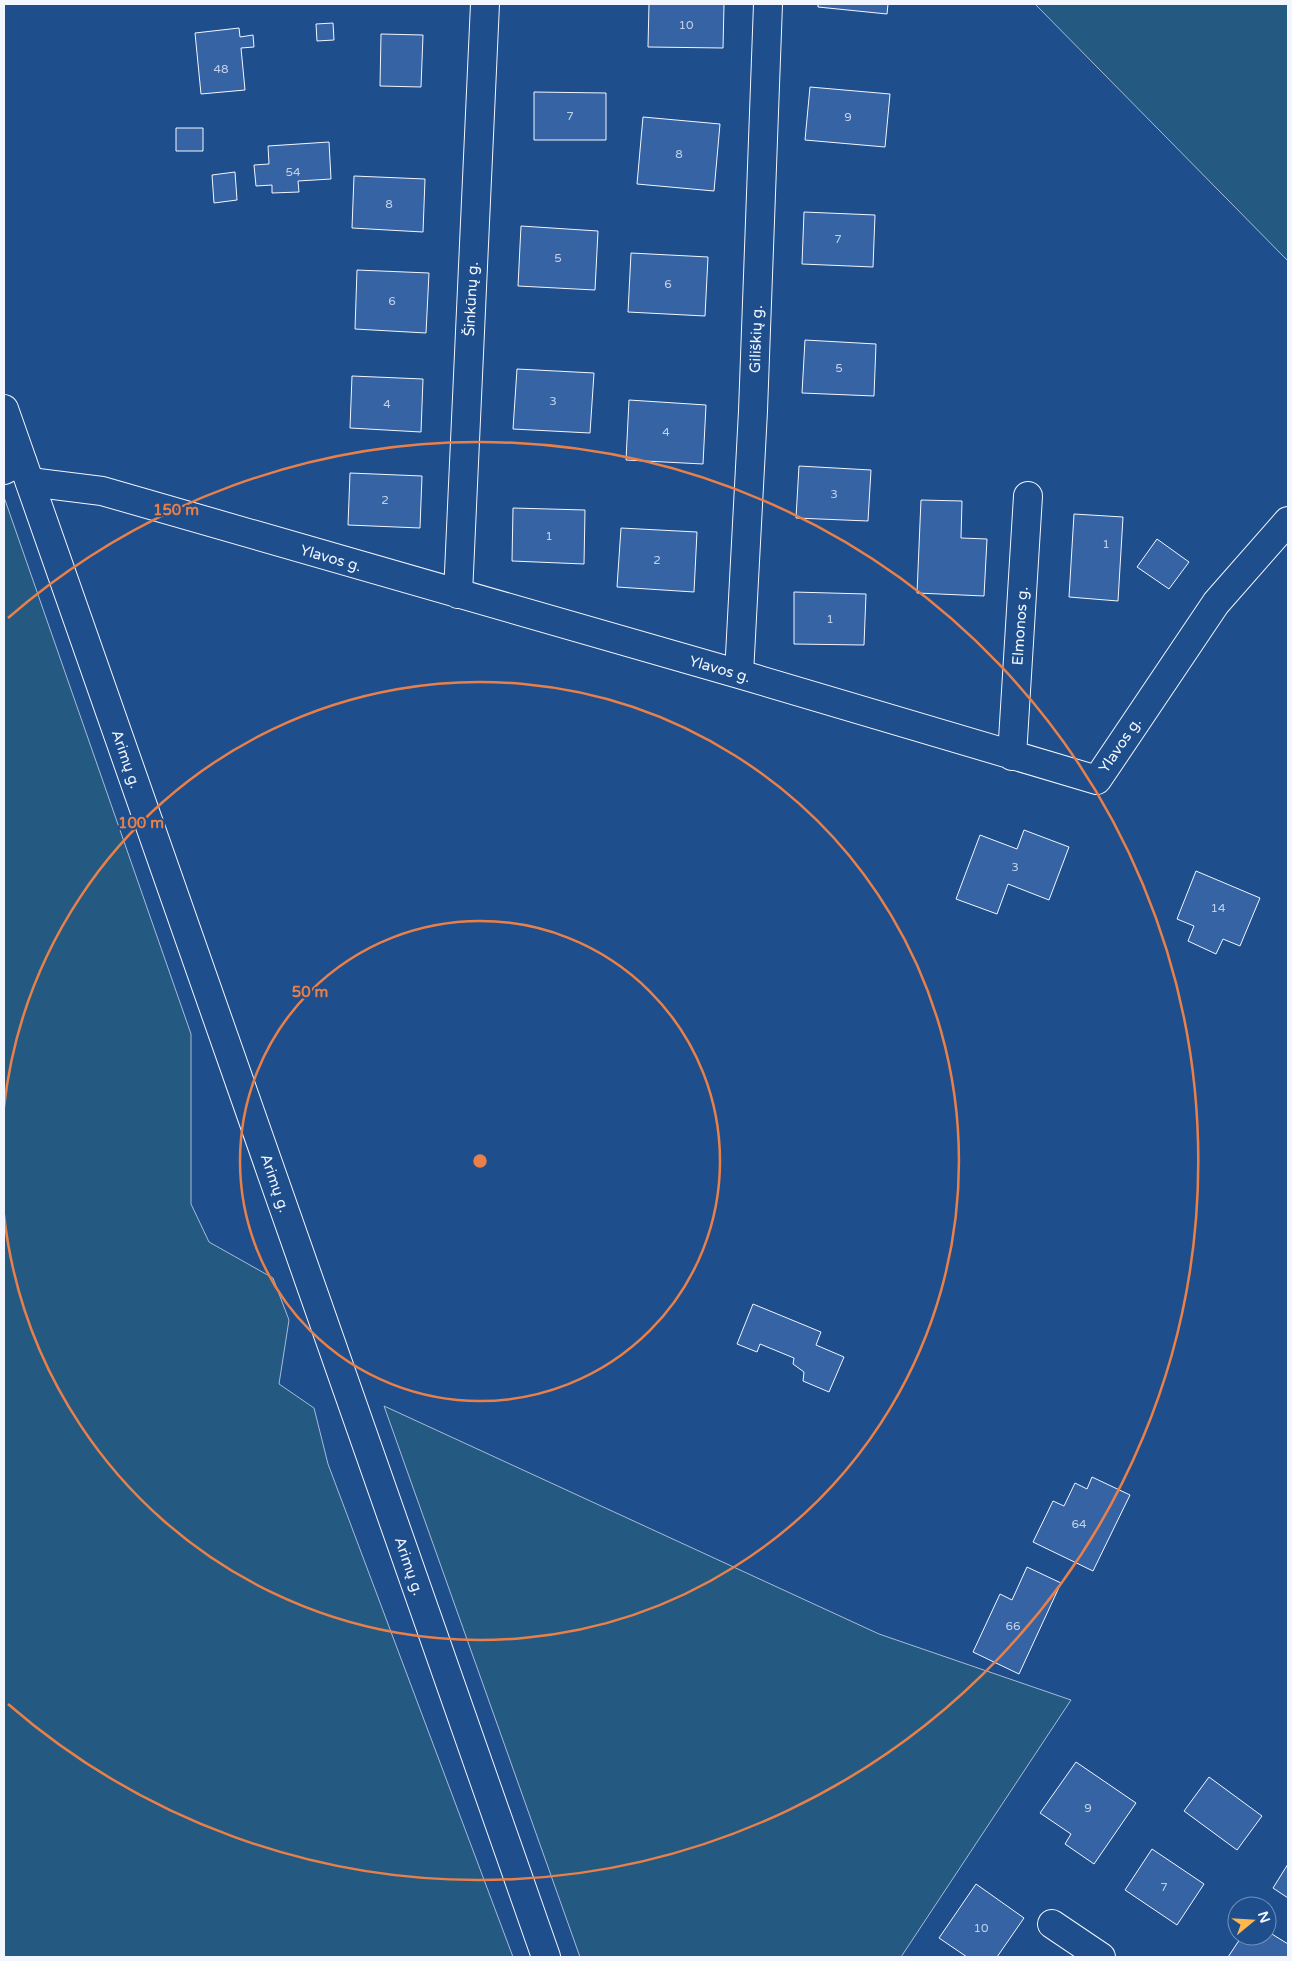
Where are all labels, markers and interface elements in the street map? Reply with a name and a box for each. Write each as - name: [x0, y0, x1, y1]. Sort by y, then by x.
- house number: 10: [678, 18, 694, 32]
- house number: 48: [213, 62, 229, 76]
- house number: 7: [566, 109, 574, 123]
- house number: 9: [844, 110, 852, 124]
- house number: 8: [675, 147, 683, 161]
- house number: 54: [285, 165, 301, 179]
- house number: 8: [385, 197, 393, 211]
- house number: 7: [834, 232, 842, 246]
- house number: 5: [554, 251, 562, 265]
- street label: Šinkūnų g.: [460, 261, 482, 337]
- house number: 6: [664, 277, 672, 291]
- house number: 6: [388, 294, 396, 308]
- street label: Giliškių g.: [746, 305, 766, 373]
- house number: 5: [835, 361, 843, 375]
- house number: 3: [549, 394, 557, 408]
- house number: 4: [383, 397, 391, 411]
- house number: 4: [662, 425, 670, 439]
- house number: 3: [830, 487, 838, 501]
- house number: 2: [381, 493, 389, 507]
- text: 150 m: [153, 501, 199, 519]
- house number: 1: [545, 529, 553, 543]
- house number: 1: [1102, 537, 1110, 551]
- street label: Ylavos g.: [298, 541, 364, 575]
- house number: 2: [653, 553, 661, 567]
- street label: Elmonos g.: [1008, 586, 1032, 666]
- house number: 1: [826, 612, 834, 626]
- street label: Ylavos g.: [687, 652, 753, 686]
- street label: Ylavos g.: [1095, 714, 1145, 776]
- street label: Arimų g.: [108, 727, 144, 791]
- text: 100 m: [118, 814, 164, 832]
- house number: 3: [1011, 860, 1019, 874]
- house number: 14: [1210, 901, 1226, 915]
- text: 50 m: [292, 983, 328, 1001]
- street label: Arimų g.: [257, 1151, 293, 1215]
- centre of rings: [471, 1152, 489, 1170]
- house number: 64: [1071, 1517, 1087, 1531]
- street label: Arimų g.: [391, 1534, 427, 1598]
- house number: 66: [1005, 1619, 1021, 1633]
- house number: 9: [1084, 1801, 1092, 1815]
- house number: 7: [1160, 1880, 1168, 1894]
- north arrow: [1227, 1896, 1277, 1946]
- text: N: [1254, 1909, 1274, 1925]
- house number: 10: [973, 1921, 989, 1935]

